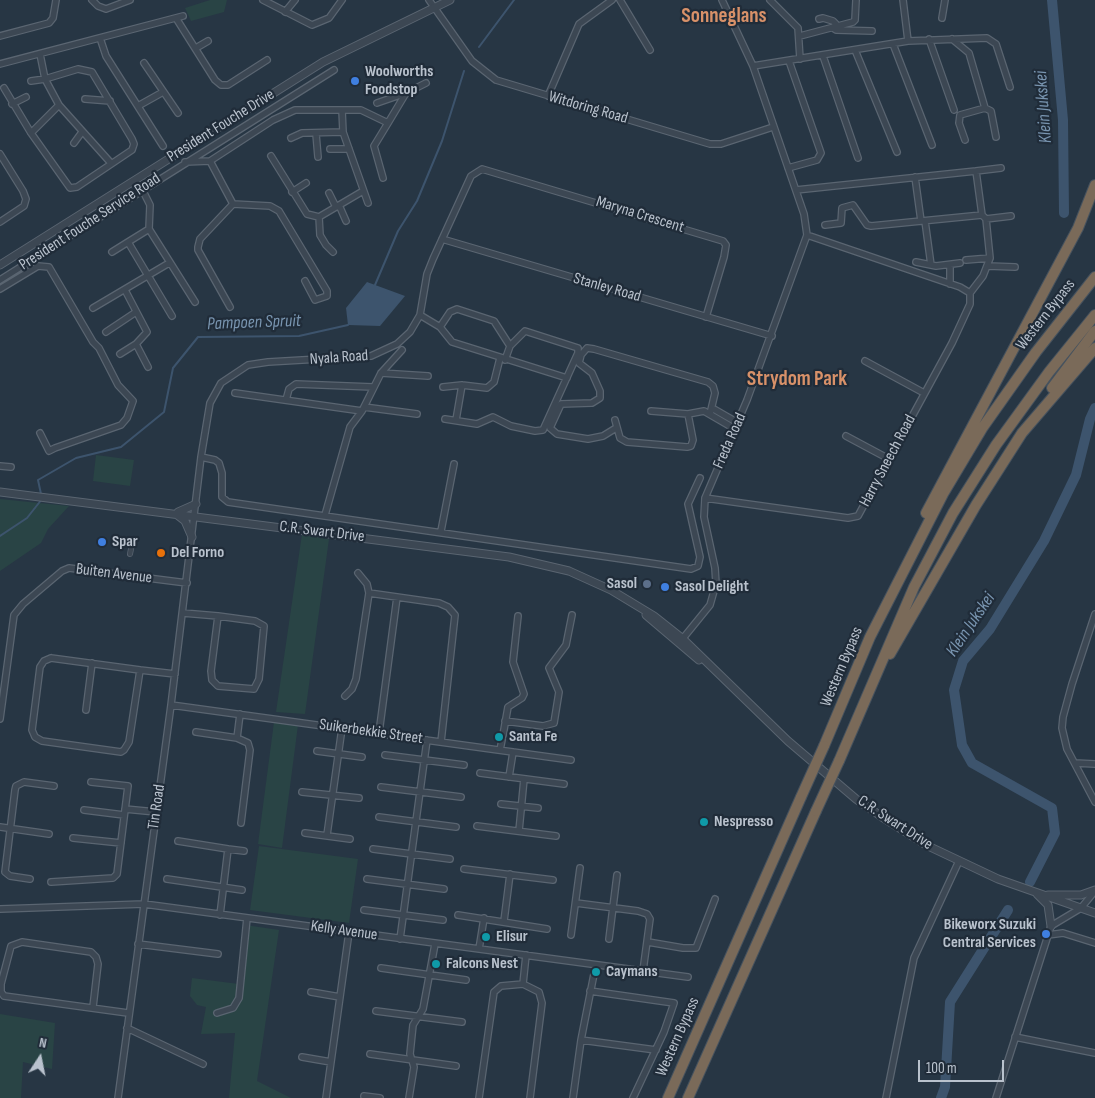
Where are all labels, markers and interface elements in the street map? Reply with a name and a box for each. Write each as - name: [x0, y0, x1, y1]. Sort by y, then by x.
- district label: Sonneglans: [681, 4, 767, 30]
- place label: Woolworths Foodstop: [365, 62, 433, 100]
- water label: Klein Jukskei: [1031, 70, 1057, 144]
- marker: Woolworths Foodstop: [349, 75, 361, 87]
- street label: President Fouche Drive: [164, 85, 278, 167]
- street label: Witdoring Road: [546, 88, 630, 128]
- street label: President Fouche Service Road: [16, 169, 164, 275]
- street label: Maryna Crescent: [594, 193, 686, 237]
- street label: Stanley Road: [571, 269, 643, 307]
- street label: Western Bypass: [1012, 276, 1080, 354]
- water label: Pampoen Spruit: [207, 311, 301, 335]
- street label: Nyala Road: [309, 346, 369, 370]
- district label: Strydom Park: [747, 367, 847, 393]
- street label: Freda Road: [709, 410, 751, 472]
- street label: Harry Sneech Road: [856, 412, 920, 510]
- street label: C.R. Swart Drive: [278, 517, 366, 547]
- place label: Spar: [112, 532, 138, 552]
- marker: Spar: [96, 536, 108, 548]
- place label: Del Forno: [171, 543, 224, 563]
- marker: Del Forno: [155, 547, 167, 559]
- street label: Buiten Avenue: [75, 560, 153, 588]
- place label: Sasol: [607, 574, 637, 594]
- place label: Sasol Delight: [675, 577, 749, 597]
- marker: Sasol: [641, 578, 653, 590]
- marker: Sasol Delight: [659, 581, 671, 593]
- water label: Klein Jukskei: [942, 589, 1000, 661]
- street label: Western Bypass: [817, 624, 867, 710]
- street label: Suikerbekkie Street: [318, 715, 424, 749]
- place label: Santa Fe: [509, 727, 557, 747]
- marker: Santa Fe: [493, 731, 505, 743]
- street label: Tin Road: [144, 783, 170, 831]
- street label: C.R. Swart Drive: [854, 792, 936, 854]
- place label: Nespresso: [714, 812, 773, 832]
- marker: Nespresso: [698, 816, 710, 828]
- place label: Bikeworx Suzuki Central Services: [943, 915, 1036, 953]
- street label: Kelly Avenue: [309, 917, 379, 945]
- place label: Elisur: [496, 927, 528, 947]
- marker: Bikeworx Suzuki Central Services: [1040, 928, 1052, 940]
- marker: Elisur: [480, 931, 492, 943]
- place label: Falcons Nest: [446, 954, 518, 974]
- marker: Falcons Nest: [430, 958, 442, 970]
- place label: Caymans: [606, 962, 658, 982]
- marker: Caymans: [590, 966, 602, 978]
- street label: Western Bypass: [652, 994, 704, 1080]
- north arrow: [15, 1033, 65, 1083]
- text: N: [38, 1034, 48, 1052]
- scale bar: [920, 1050, 1006, 1082]
- text: 100 m: [926, 1059, 957, 1078]

